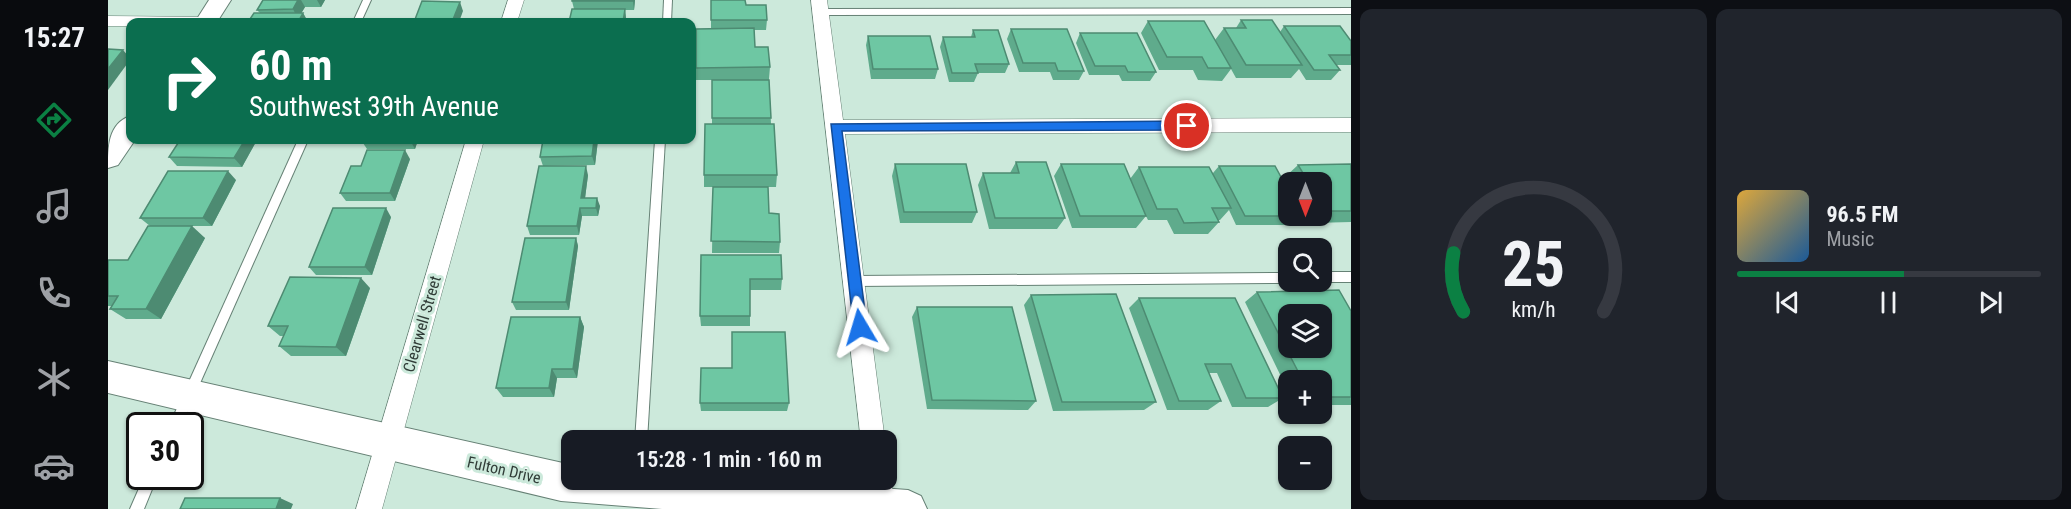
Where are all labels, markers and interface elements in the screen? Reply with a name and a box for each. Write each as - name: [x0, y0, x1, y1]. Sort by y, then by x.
- text: 15:27: [23, 22, 85, 54]
- text: 60 m: [249, 41, 332, 90]
- icon: right: [150, 42, 228, 120]
- text: Southwest 39th Avenue: [249, 91, 499, 123]
- icon: directions: [33, 99, 75, 141]
- pin: [1161, 100, 1212, 151]
- icon: arrive: [1170, 109, 1203, 142]
- north arrow: [1278, 172, 1332, 226]
- map controls: [1278, 172, 1332, 490]
- icon: music: [33, 185, 75, 227]
- text: 96.5 FM: [1827, 202, 1898, 227]
- text: Music: [1827, 227, 1874, 251]
- text: 25: [1502, 228, 1565, 301]
- button: search: [1278, 238, 1332, 292]
- icon: phone: [33, 272, 75, 314]
- street label: Clearwell Street: [399, 273, 445, 374]
- icon: previous: [1771, 286, 1804, 319]
- icon: pause: [1872, 286, 1905, 319]
- icon: next: [1974, 286, 2007, 319]
- position arrow: [828, 295, 892, 359]
- text: km/h: [1511, 297, 1555, 322]
- button: layers: [1278, 304, 1332, 358]
- icon: climate: [33, 358, 75, 400]
- button: +: [1278, 370, 1332, 424]
- speed limit sign: 30: [126, 412, 204, 490]
- button: −: [1278, 436, 1332, 490]
- icon: car: [33, 445, 75, 487]
- text: 15:28 · 1 min · 160 m: [636, 447, 822, 472]
- street label: Fulton Drive: [465, 452, 543, 488]

